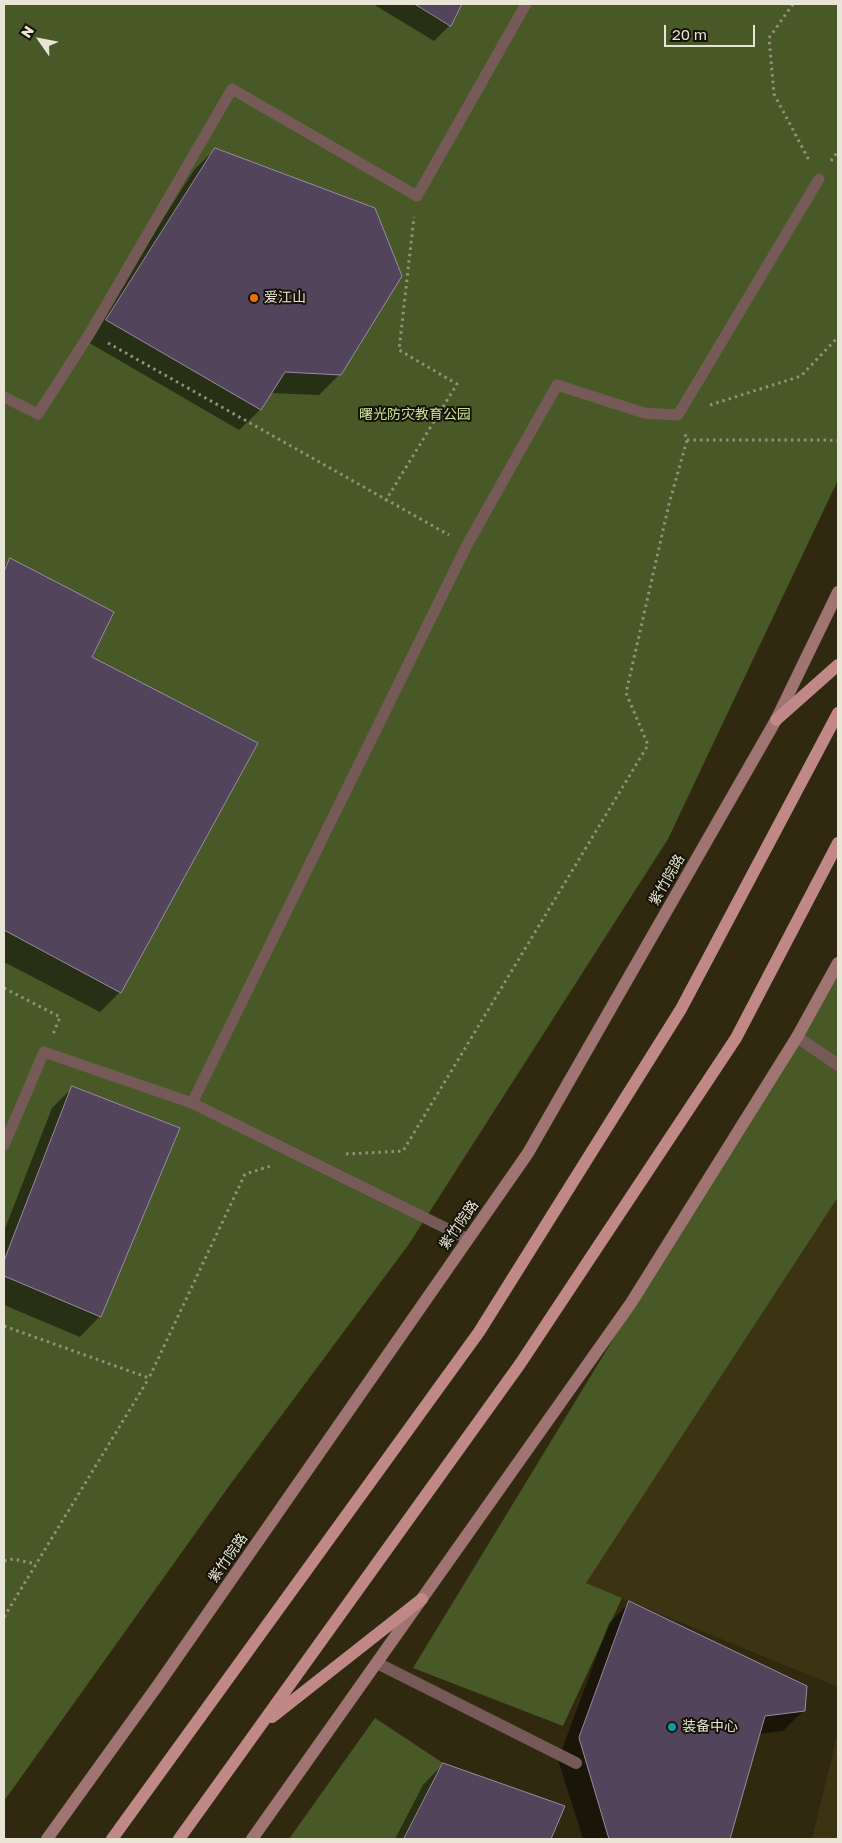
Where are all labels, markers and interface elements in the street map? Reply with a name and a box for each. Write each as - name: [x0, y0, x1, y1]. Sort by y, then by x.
- north arrow: [15, 15, 65, 65]
- scale bar: [667, 15, 758, 47]
- text: N: [17, 22, 37, 41]
- text: 20 m: [672, 25, 707, 43]
- place label: 爱江山: [264, 290, 306, 306]
- marker: 爱江山: [248, 292, 260, 304]
- park label: 曙光防灾教育公园: [359, 407, 471, 423]
- street label: 紫竹院路: [646, 852, 688, 908]
- street label: 紫竹院路: [436, 1197, 482, 1253]
- street label: 紫竹院路: [205, 1530, 251, 1586]
- place label: 装备中心: [682, 1719, 738, 1735]
- marker: 装备中心: [666, 1721, 678, 1733]

